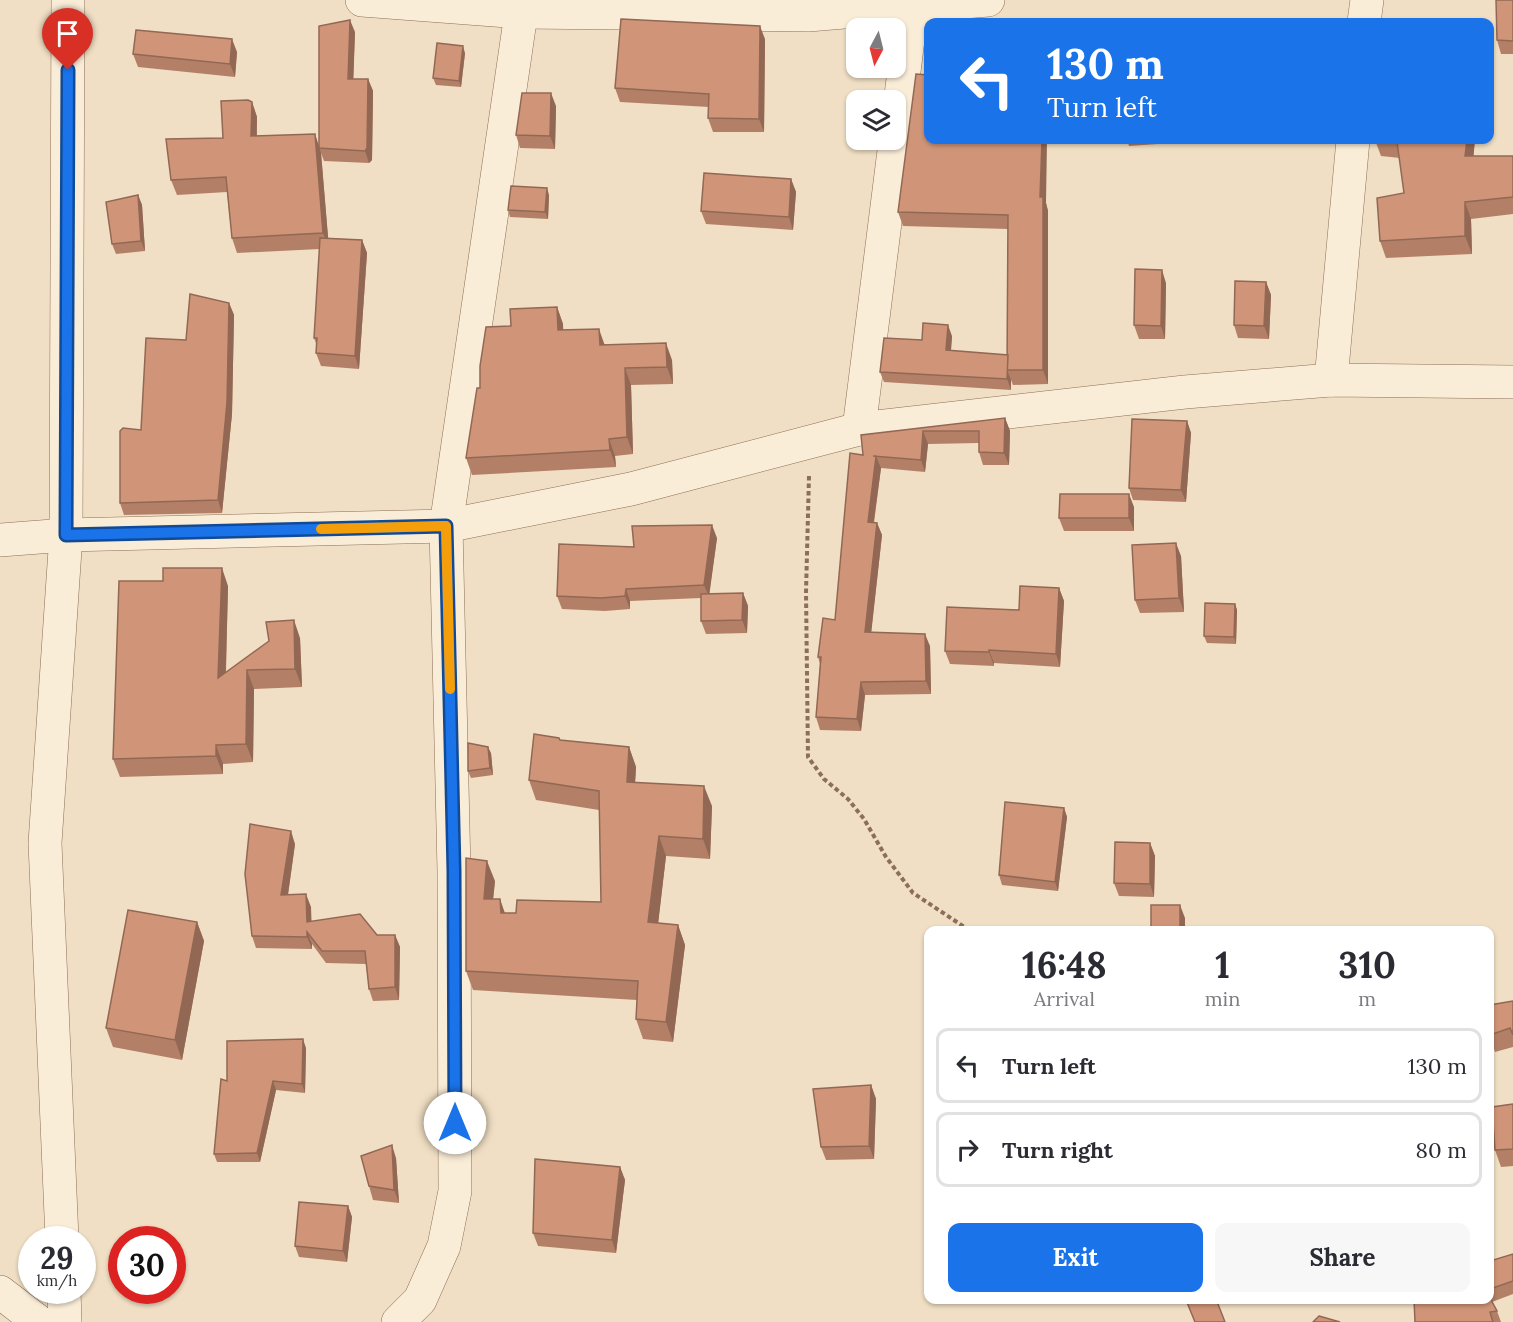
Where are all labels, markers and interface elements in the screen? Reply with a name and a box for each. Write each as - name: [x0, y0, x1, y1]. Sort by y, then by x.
- pin: [42, 8, 93, 70]
- icon: arrive: [51, 17, 84, 50]
- north arrow: [846, 18, 906, 78]
- map controls: [846, 18, 906, 150]
- text: 130 m: [1047, 37, 1164, 91]
- icon: left: [948, 42, 1026, 120]
- button: layers: [846, 90, 906, 150]
- text: Turn left: [1047, 90, 1157, 124]
- text: 16:48: [1022, 942, 1107, 988]
- text: 1: [1215, 942, 1230, 988]
- text: 310: [1338, 942, 1396, 988]
- text: Arrival: [1034, 986, 1095, 1011]
- text: min: [1205, 986, 1240, 1011]
- text: m: [1358, 986, 1376, 1011]
- icon: left: [951, 1049, 984, 1082]
- text: Turn left: [1002, 1052, 1096, 1080]
- text: 130 m: [1408, 1052, 1467, 1080]
- position arrow: [423, 1091, 487, 1155]
- icon: right: [951, 1133, 984, 1166]
- text: Turn right: [1002, 1136, 1113, 1164]
- text: 80 m: [1416, 1136, 1467, 1164]
- button: Exit: [948, 1223, 1203, 1292]
- button: Share: [1215, 1223, 1470, 1292]
- speed limit sign: 30: [108, 1226, 186, 1304]
- text: 29: [40, 1239, 74, 1277]
- text: km/h: [37, 1271, 77, 1290]

